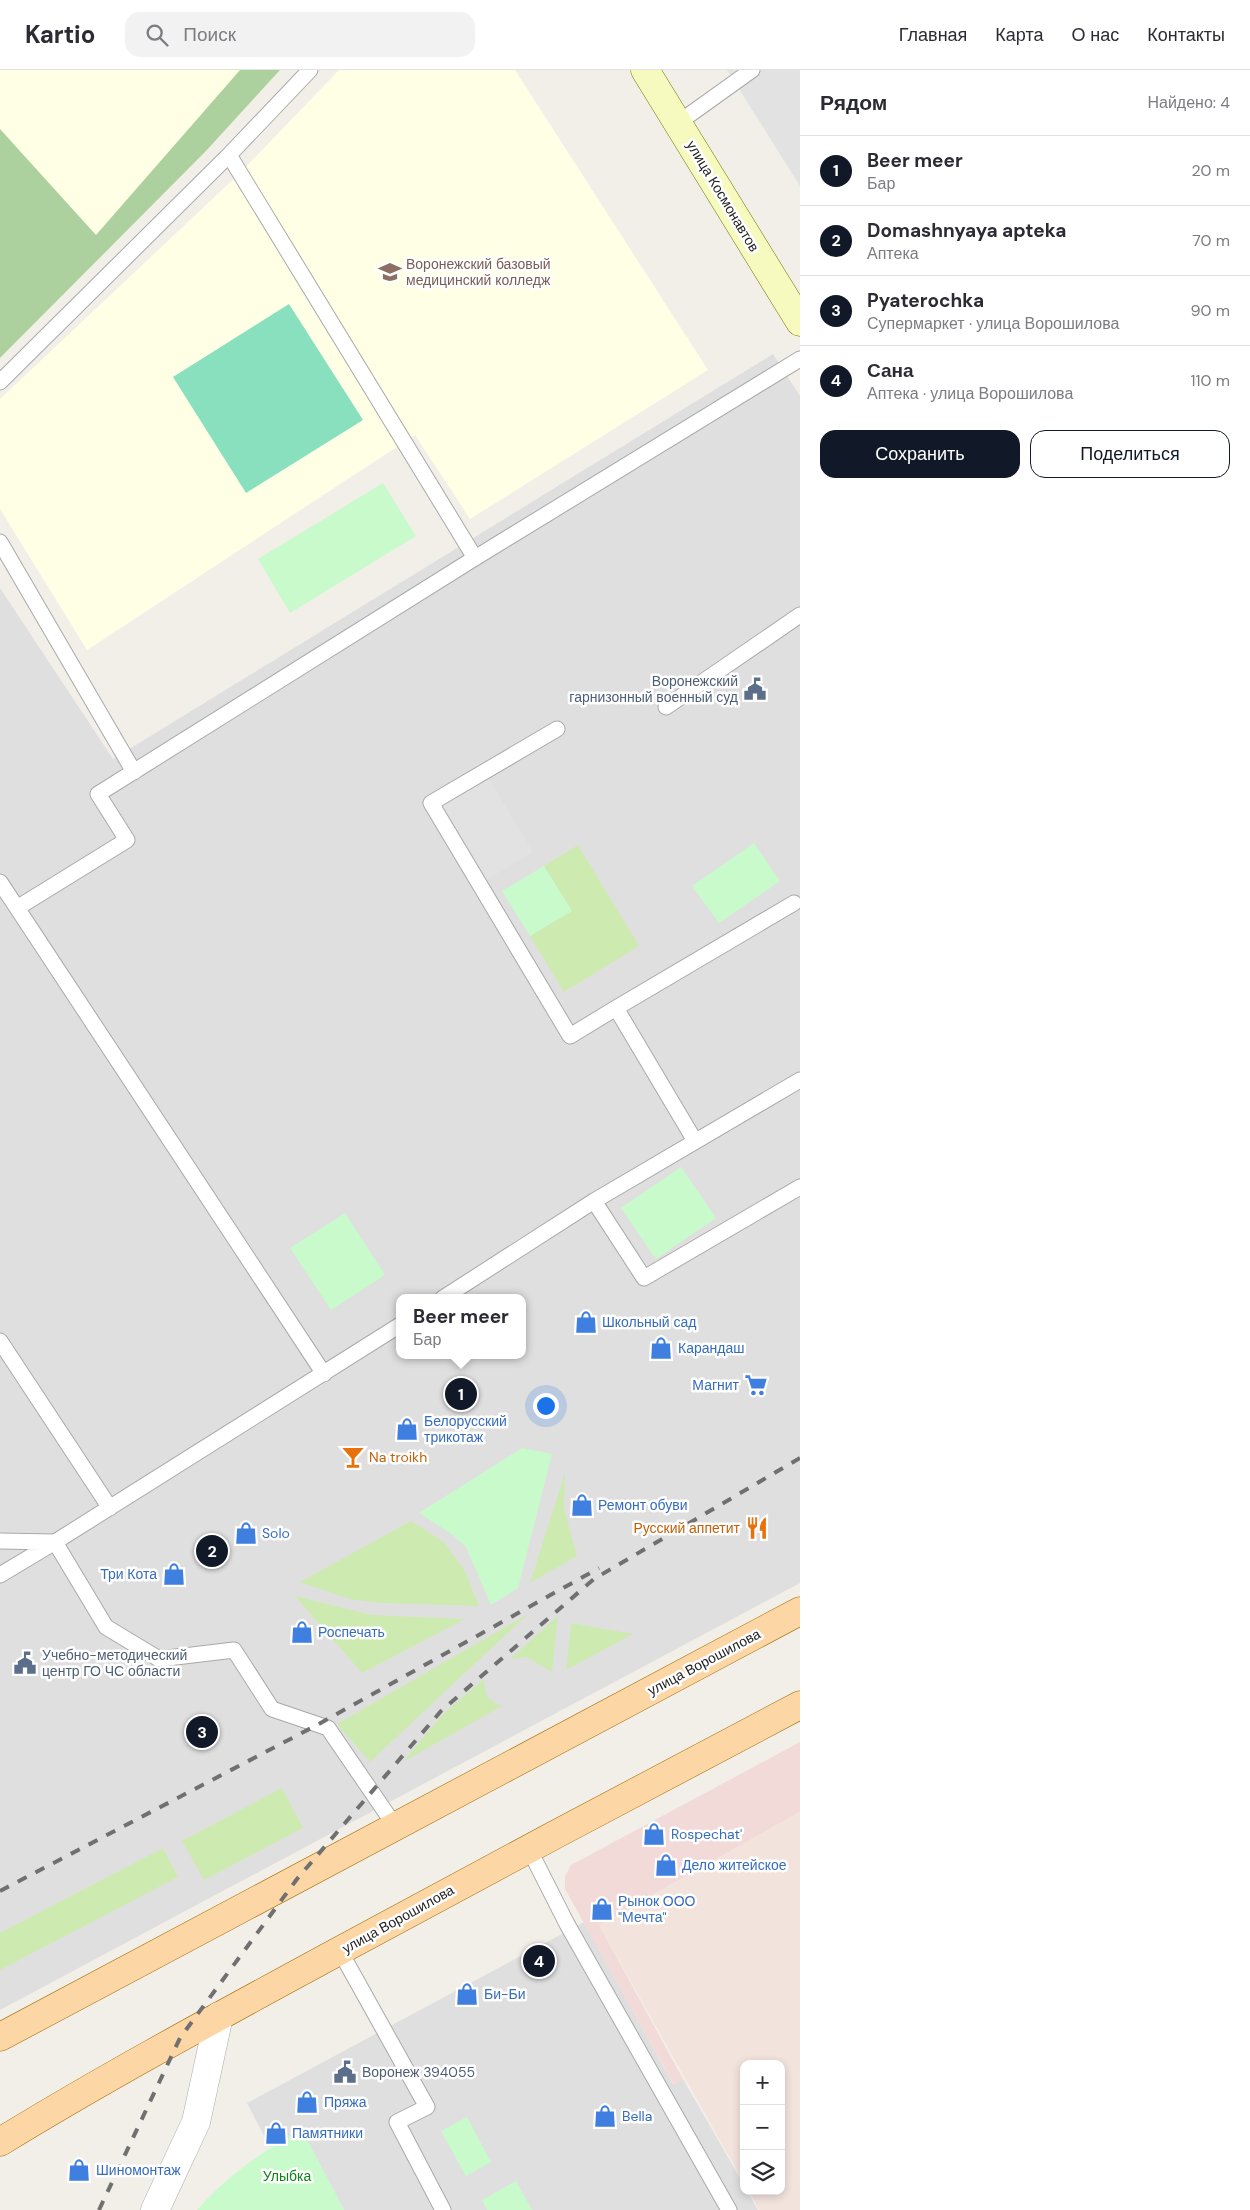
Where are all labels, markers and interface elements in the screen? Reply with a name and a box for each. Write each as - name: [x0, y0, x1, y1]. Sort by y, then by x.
- search box: [125, 12, 475, 57]
- text: Kartio: [25, 19, 95, 50]
- icon: search: [143, 21, 171, 49]
- text: Поиск: [183, 22, 236, 47]
- text: Главная: [899, 23, 967, 47]
- text: Карта: [995, 23, 1044, 47]
- text: О нас: [1072, 23, 1119, 47]
- text: Контакты: [1147, 23, 1225, 47]
- text: Рядом: [820, 89, 887, 117]
- text: Найдено: 4: [1147, 92, 1230, 113]
- street label: улица Космонавтов: [683, 137, 763, 255]
- text: Beer meer: [867, 148, 963, 173]
- text: 1: [833, 160, 839, 181]
- text: 20 m: [1191, 160, 1230, 181]
- text: Бар: [867, 173, 895, 194]
- text: Domashnyaya apteka: [867, 218, 1066, 243]
- text: 2: [831, 230, 841, 251]
- text: 70 m: [1192, 230, 1230, 251]
- text: Аптека: [867, 243, 919, 264]
- place label: Воронежский базовый медицинский колледж: [406, 255, 551, 289]
- school or university icon: Воронежский базовый медицинский колледж: [377, 259, 403, 285]
- text: Pyaterochka: [867, 288, 984, 313]
- text: 3: [831, 300, 841, 321]
- text: 90 m: [1190, 300, 1230, 321]
- text: Супермаркет · улица Ворошилова: [867, 313, 1119, 334]
- text: Сана: [867, 358, 914, 383]
- text: 4: [831, 370, 841, 391]
- text: 110 m: [1191, 370, 1230, 391]
- text: Аптека · улица Ворошилова: [867, 383, 1073, 404]
- button: Сохранить: [820, 430, 1020, 478]
- button: Поделиться: [1030, 430, 1230, 478]
- place label: Воронежский гарнизонный военный суд: [569, 672, 738, 706]
- public building icon: Воронежский гарнизонный военный суд: [742, 676, 768, 702]
- popup: [396, 1294, 526, 1359]
- text: Beer meer: [413, 1304, 509, 1329]
- shop icon: Школьный сад: [573, 1309, 599, 1335]
- place label: Школьный сад: [602, 1313, 696, 1331]
- text: Бар: [413, 1329, 441, 1350]
- shop icon: Карандаш: [648, 1335, 674, 1361]
- place label: Карандаш: [678, 1339, 744, 1357]
- supermarket icon: Магнит: [743, 1372, 769, 1398]
- pin: 1: [445, 1375, 477, 1413]
- place label: Магнит: [692, 1376, 740, 1394]
- your location: [533, 1393, 559, 1419]
- place label: Белорусский трикотаж: [424, 1412, 507, 1446]
- shop icon: Белорусский трикотаж: [394, 1416, 420, 1442]
- bar icon: Na troikh: [340, 1444, 366, 1470]
- place label: Na troikh: [369, 1448, 427, 1466]
- shop icon: Ремонт обуви: [569, 1492, 595, 1518]
- place label: Ремонт обуви: [598, 1496, 688, 1514]
- restaurant icon: Русский аппетит: [744, 1515, 770, 1541]
- place label: Русский аппетит: [633, 1519, 741, 1537]
- shop icon: Solo: [233, 1520, 259, 1546]
- place label: Solo: [262, 1524, 290, 1542]
- pin: 2: [196, 1532, 228, 1570]
- shop icon: Три Кота: [161, 1561, 187, 1587]
- place label: Три Кота: [100, 1565, 157, 1583]
- shop icon: Роспечать: [289, 1619, 315, 1645]
- place label: Роспечать: [318, 1623, 385, 1641]
- street label: улица Ворошилова: [645, 1625, 764, 1699]
- place label: Учебно-методический центр ГО ЧС области: [42, 1646, 187, 1680]
- public building icon: Учебно-методический центр ГО ЧС области: [12, 1650, 38, 1676]
- pin: 3: [186, 1713, 218, 1751]
- shop icon: Rospechat': [641, 1821, 667, 1847]
- place label: Rospechat': [671, 1825, 742, 1843]
- shop icon: Дело житейское: [653, 1852, 679, 1878]
- place label: Дело житейское: [682, 1856, 787, 1874]
- street label: улица Ворошилова: [339, 1881, 457, 1957]
- place label: Рынок ООО "Мечта": [618, 1892, 696, 1926]
- shop icon: Рынок ООО "Мечта": [589, 1896, 615, 1922]
- pin: 4: [523, 1942, 555, 1980]
- shop icon: Би-Би: [454, 1981, 480, 2007]
- place label: Би-Би: [484, 1985, 526, 2003]
- public building icon: Воронеж 394055: [332, 2059, 358, 2085]
- map controls: [740, 2060, 785, 2195]
- button: +: [740, 2060, 785, 2105]
- place label: Воронеж 394055: [362, 2063, 475, 2081]
- shop icon: Пряжа: [294, 2089, 320, 2115]
- place label: Пряжа: [324, 2093, 367, 2111]
- shop icon: Bella: [592, 2103, 618, 2129]
- button: −: [740, 2105, 785, 2150]
- place label: Bella: [622, 2107, 652, 2125]
- shop icon: Памятники: [263, 2120, 289, 2146]
- place label: Памятники: [292, 2124, 363, 2142]
- button: layers: [740, 2150, 785, 2195]
- shop icon: Шиномонтаж: [66, 2157, 92, 2183]
- place label: Шиномонтаж: [96, 2161, 181, 2179]
- park label: Улыбка: [263, 2167, 311, 2185]

